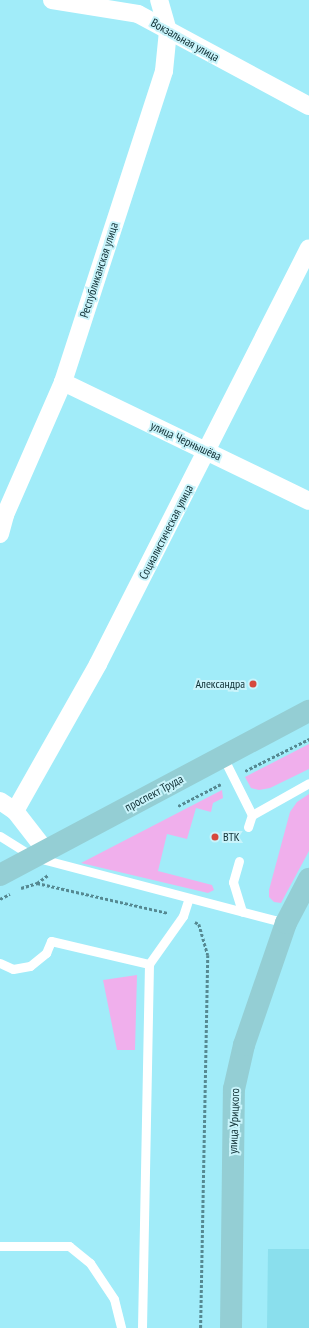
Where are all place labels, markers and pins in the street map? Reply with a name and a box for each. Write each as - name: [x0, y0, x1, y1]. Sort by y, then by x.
- place label: Александра: [195, 677, 245, 691]
- marker: Александра: [248, 679, 258, 689]
- place label: ВТК: [223, 830, 240, 844]
- marker: ВТК: [210, 832, 220, 842]

